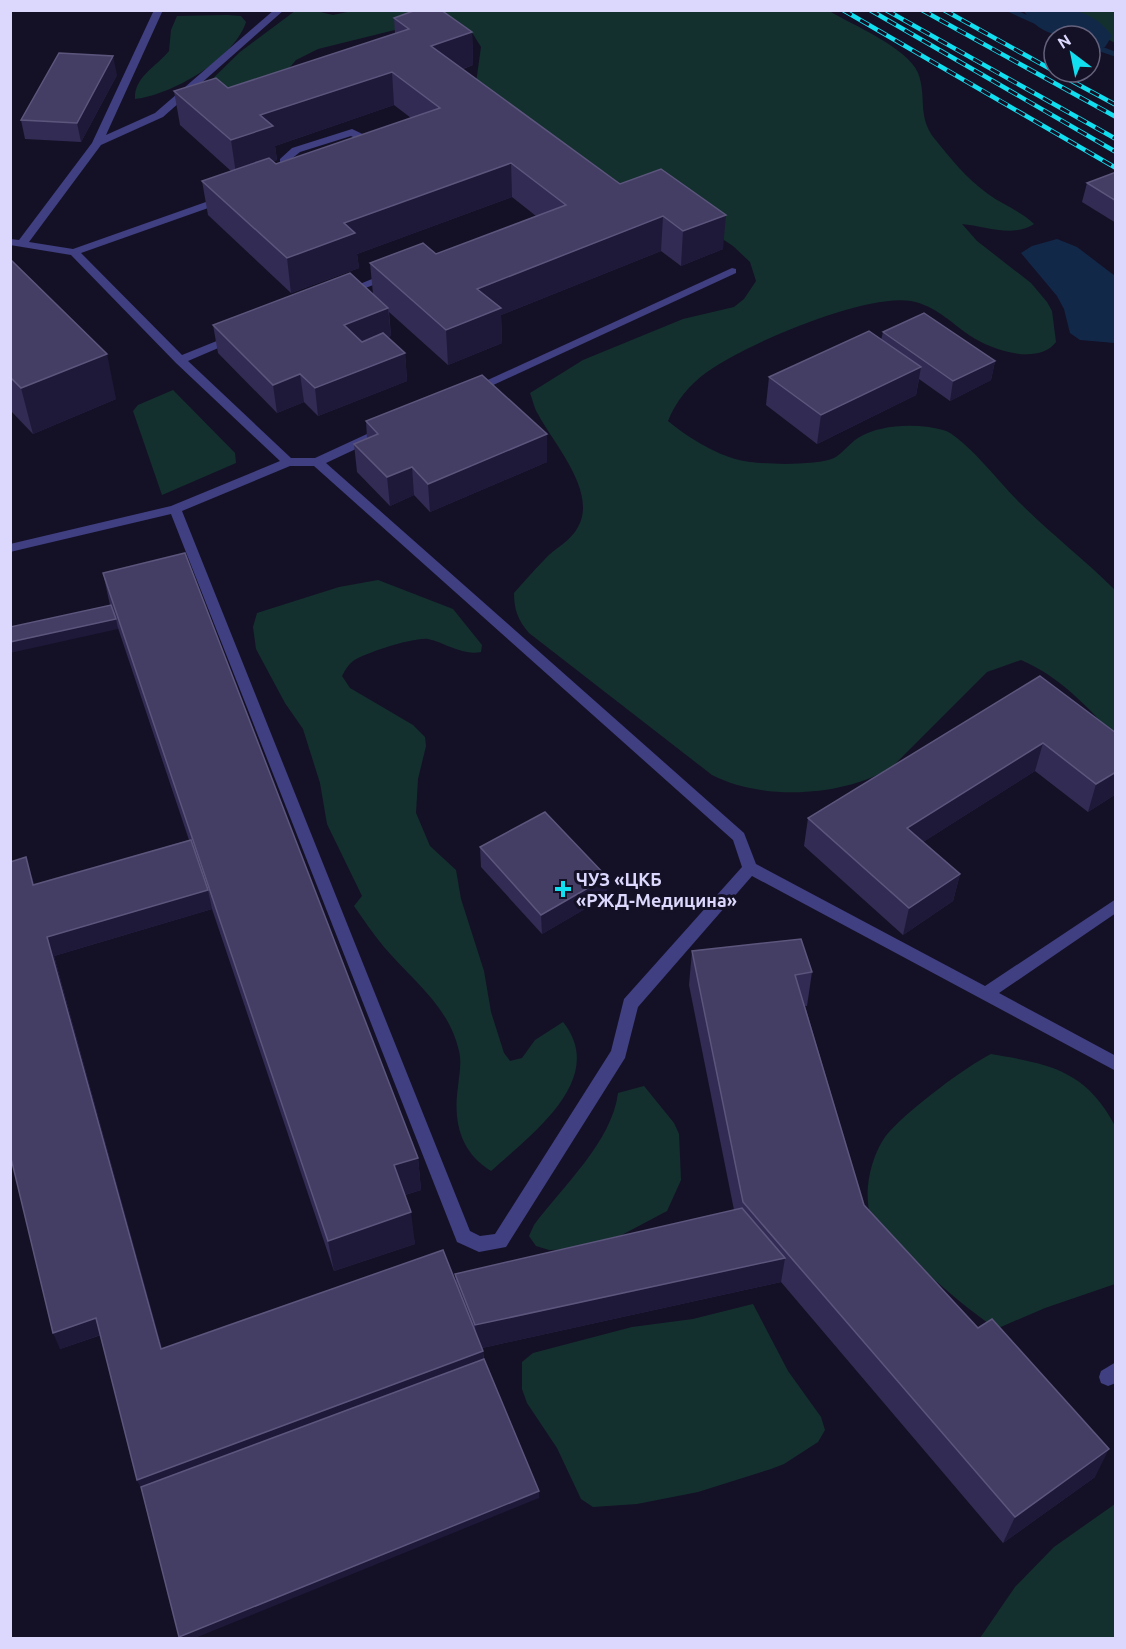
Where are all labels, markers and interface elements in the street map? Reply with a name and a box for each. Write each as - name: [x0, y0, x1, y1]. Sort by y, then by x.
- north arrow: [1042, 24, 1102, 84]
- text: N: [1054, 30, 1074, 52]
- place label: ЧУЗ «ЦКБ «РЖД-Медицина»: [576, 869, 737, 910]
- marker: ЧУЗ «ЦКБ «РЖД-Медицина»: [554, 880, 572, 898]

